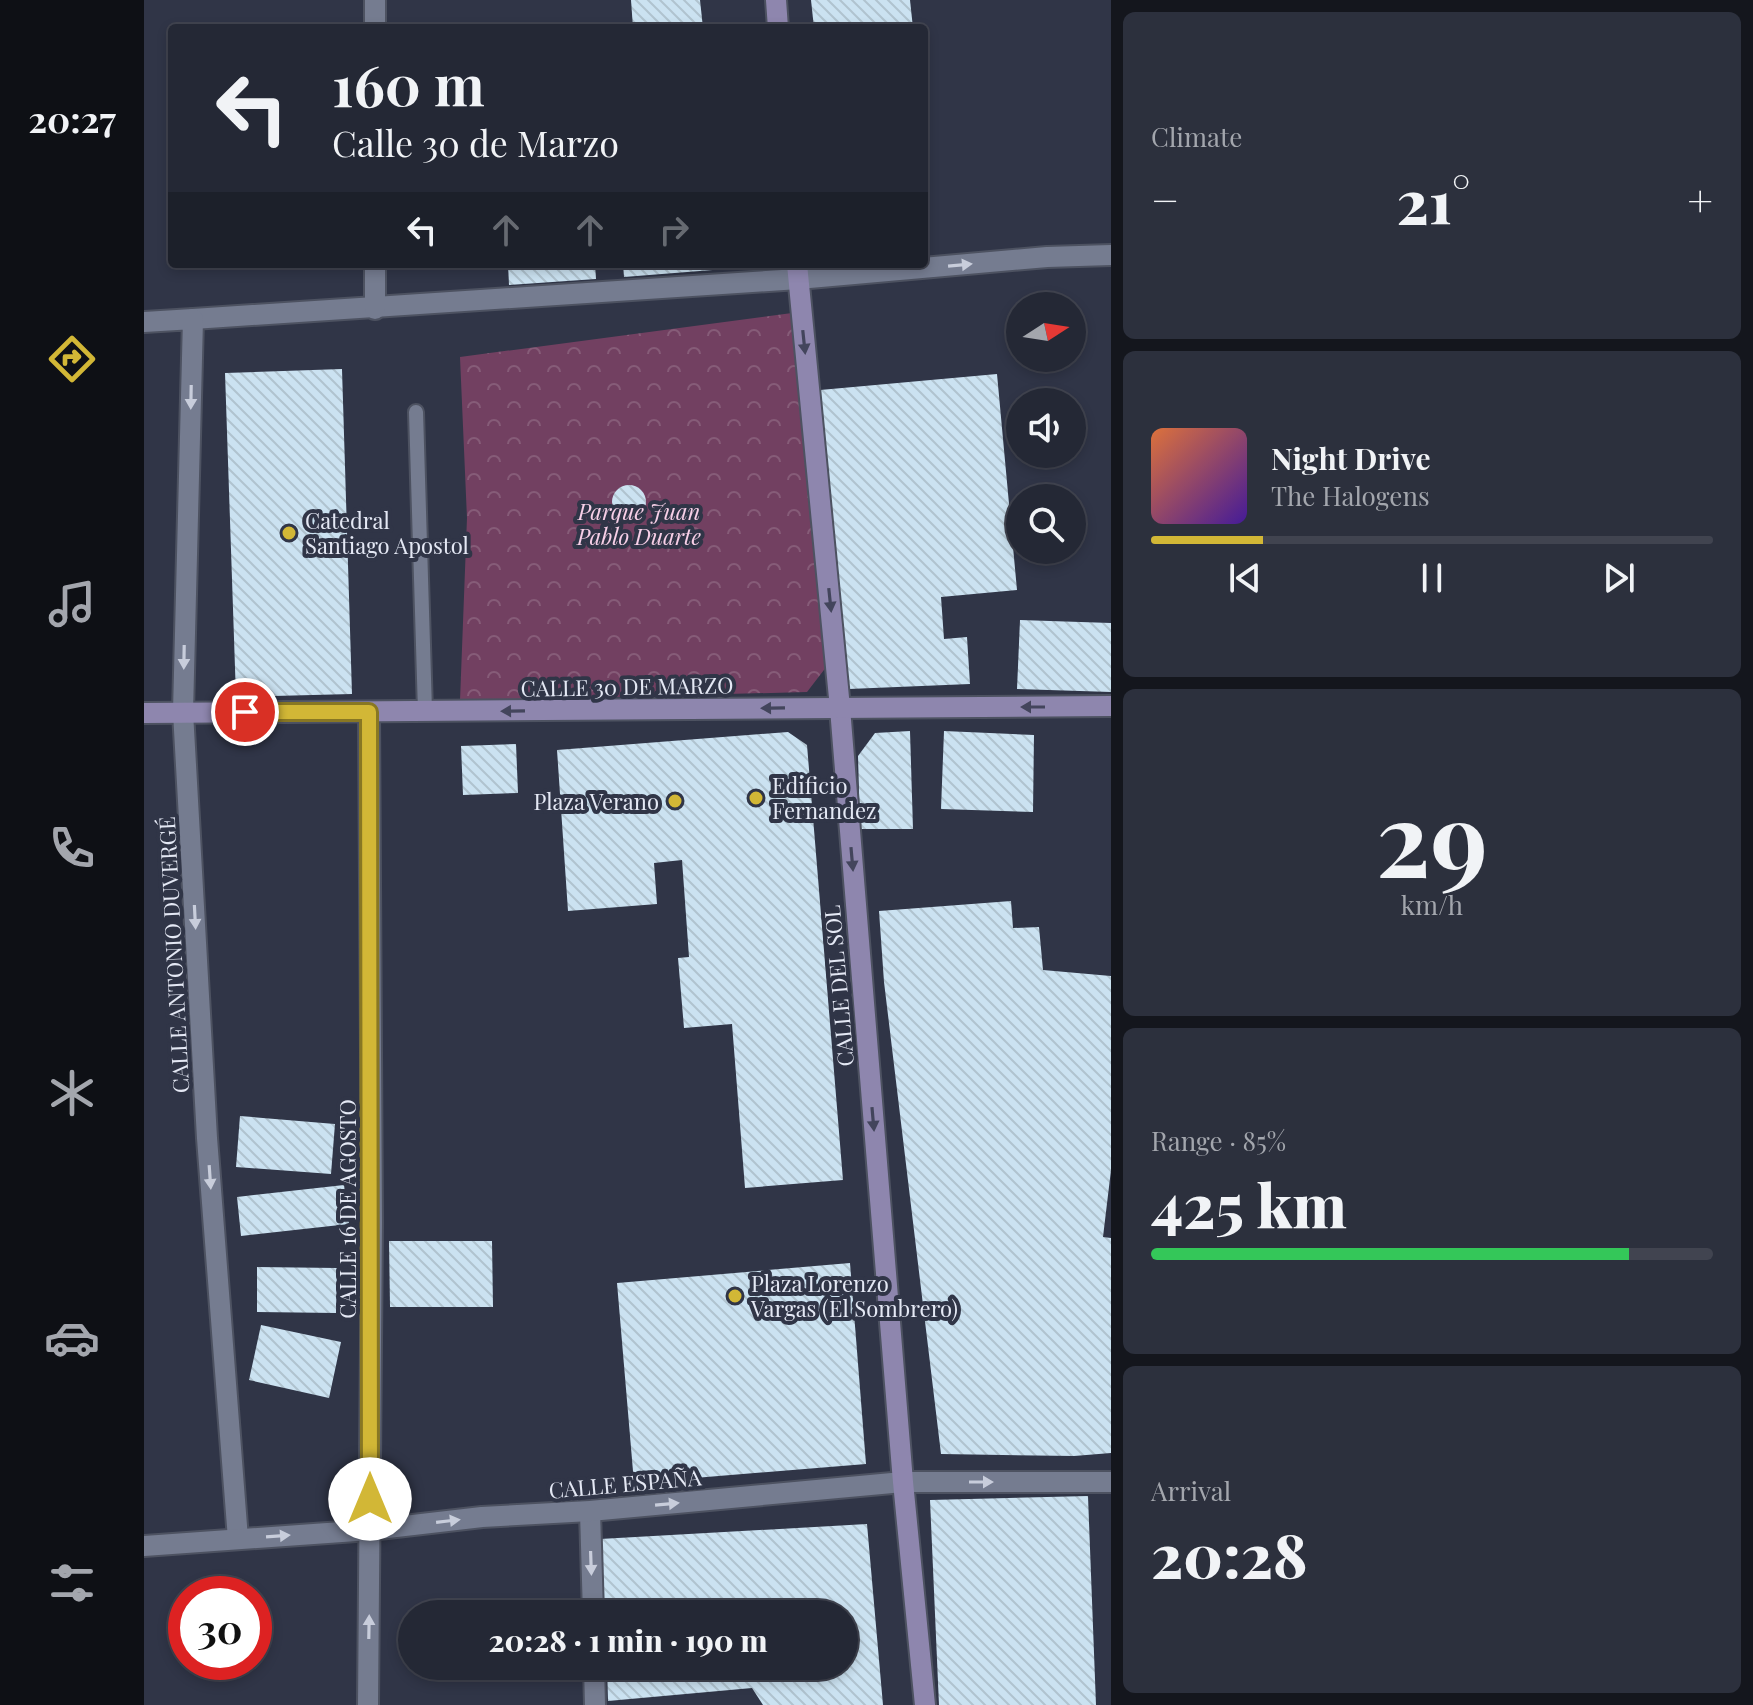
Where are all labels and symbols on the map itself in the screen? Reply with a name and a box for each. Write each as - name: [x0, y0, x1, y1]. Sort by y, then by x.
- one-way arrow: [948, 258, 973, 271]
- north arrow: [1006, 292, 1086, 372]
- one-way arrow: [798, 330, 811, 355]
- one-way arrow: [185, 385, 197, 410]
- park label: Parque Juan Pablo Duarte: [576, 496, 701, 551]
- place label: Catedral Santiago Apostol: [305, 505, 469, 560]
- marker: Catedral Santiago Apostol: [280, 524, 298, 542]
- one-way arrow: [823, 588, 836, 613]
- one-way arrow: [178, 645, 191, 670]
- street label: CALLE 30 DE MARZO: [520, 669, 734, 703]
- pin: [211, 678, 279, 746]
- one-way arrow: [1020, 700, 1045, 713]
- one-way arrow: [760, 702, 785, 715]
- one-way arrow: [500, 705, 525, 717]
- place label: Edificio Fernandez: [772, 770, 877, 825]
- place label: Plaza Verano: [534, 786, 659, 816]
- marker: Edificio Fernandez: [747, 789, 765, 807]
- marker: Plaza Verano: [666, 792, 684, 810]
- street label: CALLE ANTONIO DUVERGÉ: [151, 816, 195, 1094]
- one-way arrow: [846, 847, 859, 872]
- street label: CALLE DEL SOL: [816, 904, 860, 1068]
- one-way arrow: [188, 905, 201, 930]
- street label: CALLE 16 DE AGOSTO: [332, 1099, 362, 1319]
- one-way arrow: [867, 1107, 880, 1132]
- one-way arrow: [204, 1164, 217, 1189]
- place label: Plaza Lorenzo Vargas (El Sombrero): [750, 1268, 958, 1323]
- marker: Plaza Lorenzo Vargas (El Sombrero): [726, 1287, 744, 1305]
- position arrow: [328, 1457, 412, 1541]
- street label: CALLE ESPAÑA: [547, 1461, 703, 1505]
- one-way arrow: [969, 1476, 994, 1488]
- one-way arrow: [655, 1497, 680, 1510]
- one-way arrow: [436, 1515, 461, 1528]
- one-way arrow: [266, 1529, 291, 1542]
- one-way arrow: [585, 1551, 597, 1576]
- speed limit sign: 30: [168, 1576, 272, 1680]
- one-way arrow: [363, 1614, 375, 1639]

